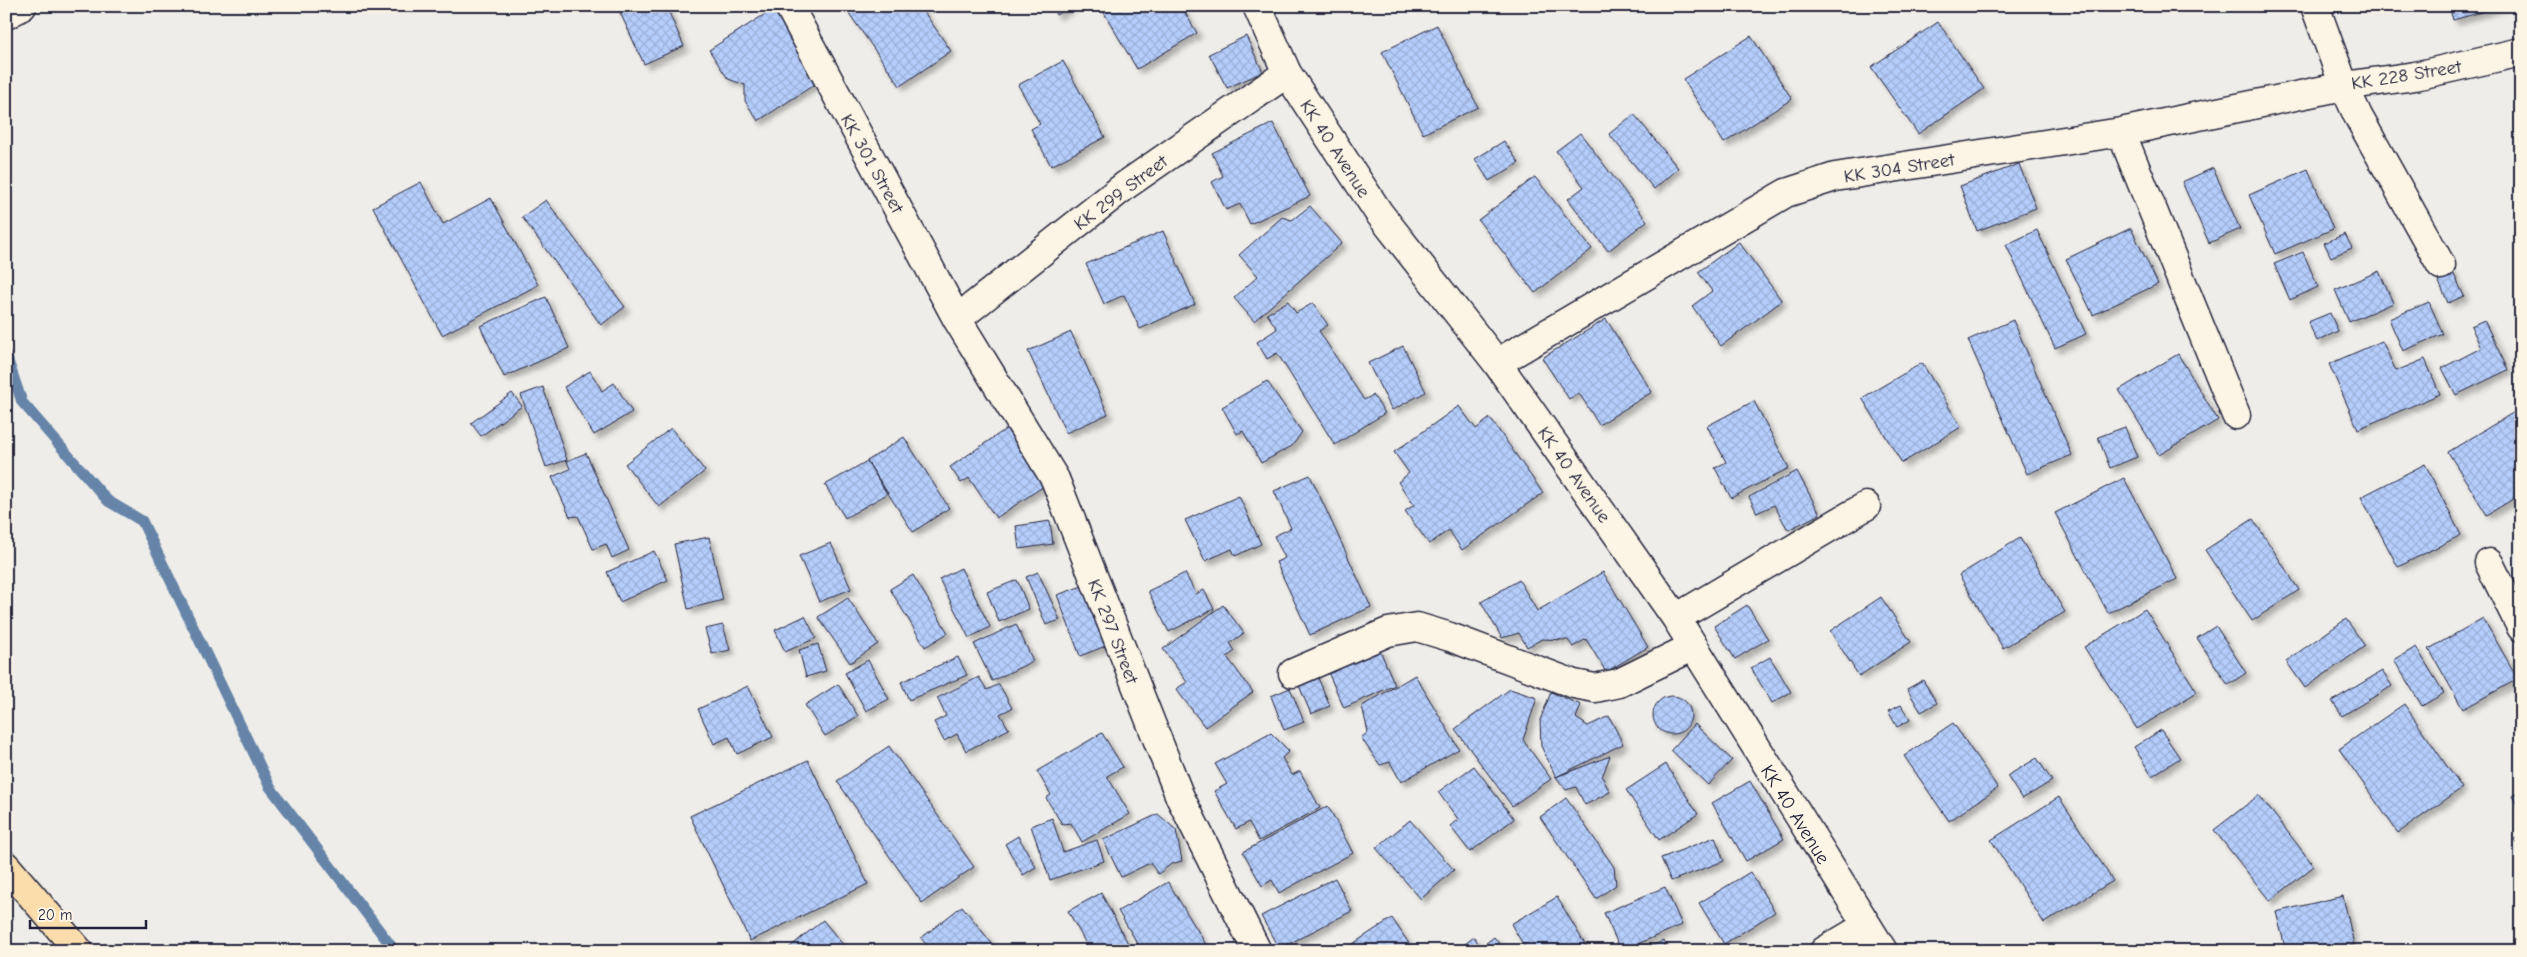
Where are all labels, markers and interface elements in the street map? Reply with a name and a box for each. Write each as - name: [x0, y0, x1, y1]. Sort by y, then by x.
- street label: KK 228 Street: [2350, 55, 2463, 95]
- street label: KK 40 Avenue: [1295, 95, 1375, 202]
- street label: KK 301 Street: [836, 110, 909, 218]
- street label: KK 304 Street: [1842, 148, 1957, 188]
- street label: KK 299 Street: [1069, 150, 1172, 235]
- street label: KK 40 Avenue: [1533, 422, 1615, 527]
- street label: KK 297 Street: [1083, 576, 1143, 687]
- street label: KK 40 Avenue: [1756, 761, 1834, 868]
- scale bar: [30, 897, 146, 929]
- text: 20 m: [38, 906, 72, 924]

